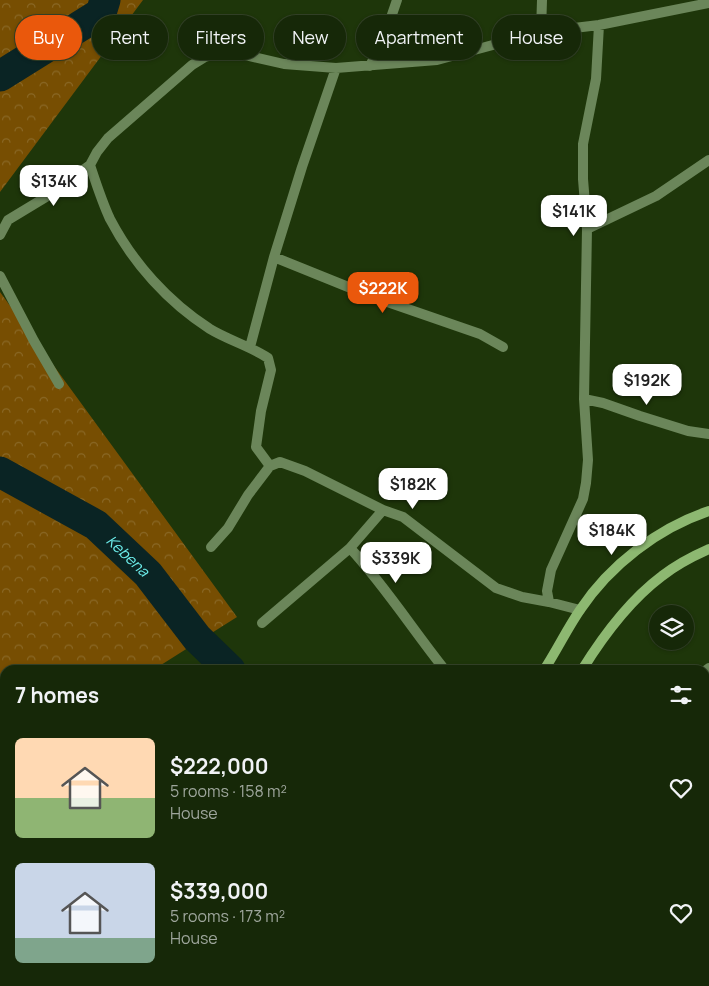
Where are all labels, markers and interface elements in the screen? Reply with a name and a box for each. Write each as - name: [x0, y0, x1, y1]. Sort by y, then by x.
- chip: Buy: [15, 15, 82, 60]
- chip: Rent: [92, 15, 168, 60]
- chip: Filters: [178, 15, 264, 60]
- chip: New: [274, 15, 346, 60]
- chip: Apartment: [356, 15, 482, 60]
- chip: House: [492, 15, 581, 60]
- pin: $134K: [19, 164, 89, 207]
- text: $134K: [31, 170, 77, 192]
- pin: $141K: [539, 194, 609, 237]
- text: $141K: [552, 200, 596, 222]
- pin: $222K: [348, 272, 418, 314]
- text: $222K: [359, 277, 407, 299]
- pin: $192K: [612, 364, 682, 406]
- text: $192K: [624, 369, 670, 391]
- pin: $182K: [378, 468, 448, 510]
- text: $182K: [390, 473, 436, 495]
- pin: $184K: [577, 514, 647, 556]
- text: $184K: [589, 519, 635, 541]
- water label: Kebena: [102, 530, 155, 581]
- pin: $339K: [361, 542, 431, 584]
- text: $339K: [372, 547, 420, 569]
- map controls: [649, 605, 694, 650]
- button: layers: [649, 605, 694, 650]
- text: 7 homes: [15, 681, 99, 709]
- icon: filters: [667, 681, 695, 709]
- text: $222,000: [170, 752, 269, 780]
- icon: home: [55, 758, 115, 818]
- icon: heart: [667, 774, 695, 802]
- text: 5 rooms · 158 m²: [170, 780, 287, 802]
- text: House: [170, 802, 218, 824]
- text: $339,000: [170, 877, 268, 905]
- icon: home: [55, 883, 115, 943]
- icon: heart: [667, 899, 695, 927]
- text: 5 rooms · 173 m²: [170, 905, 285, 927]
- text: House: [170, 927, 218, 949]

